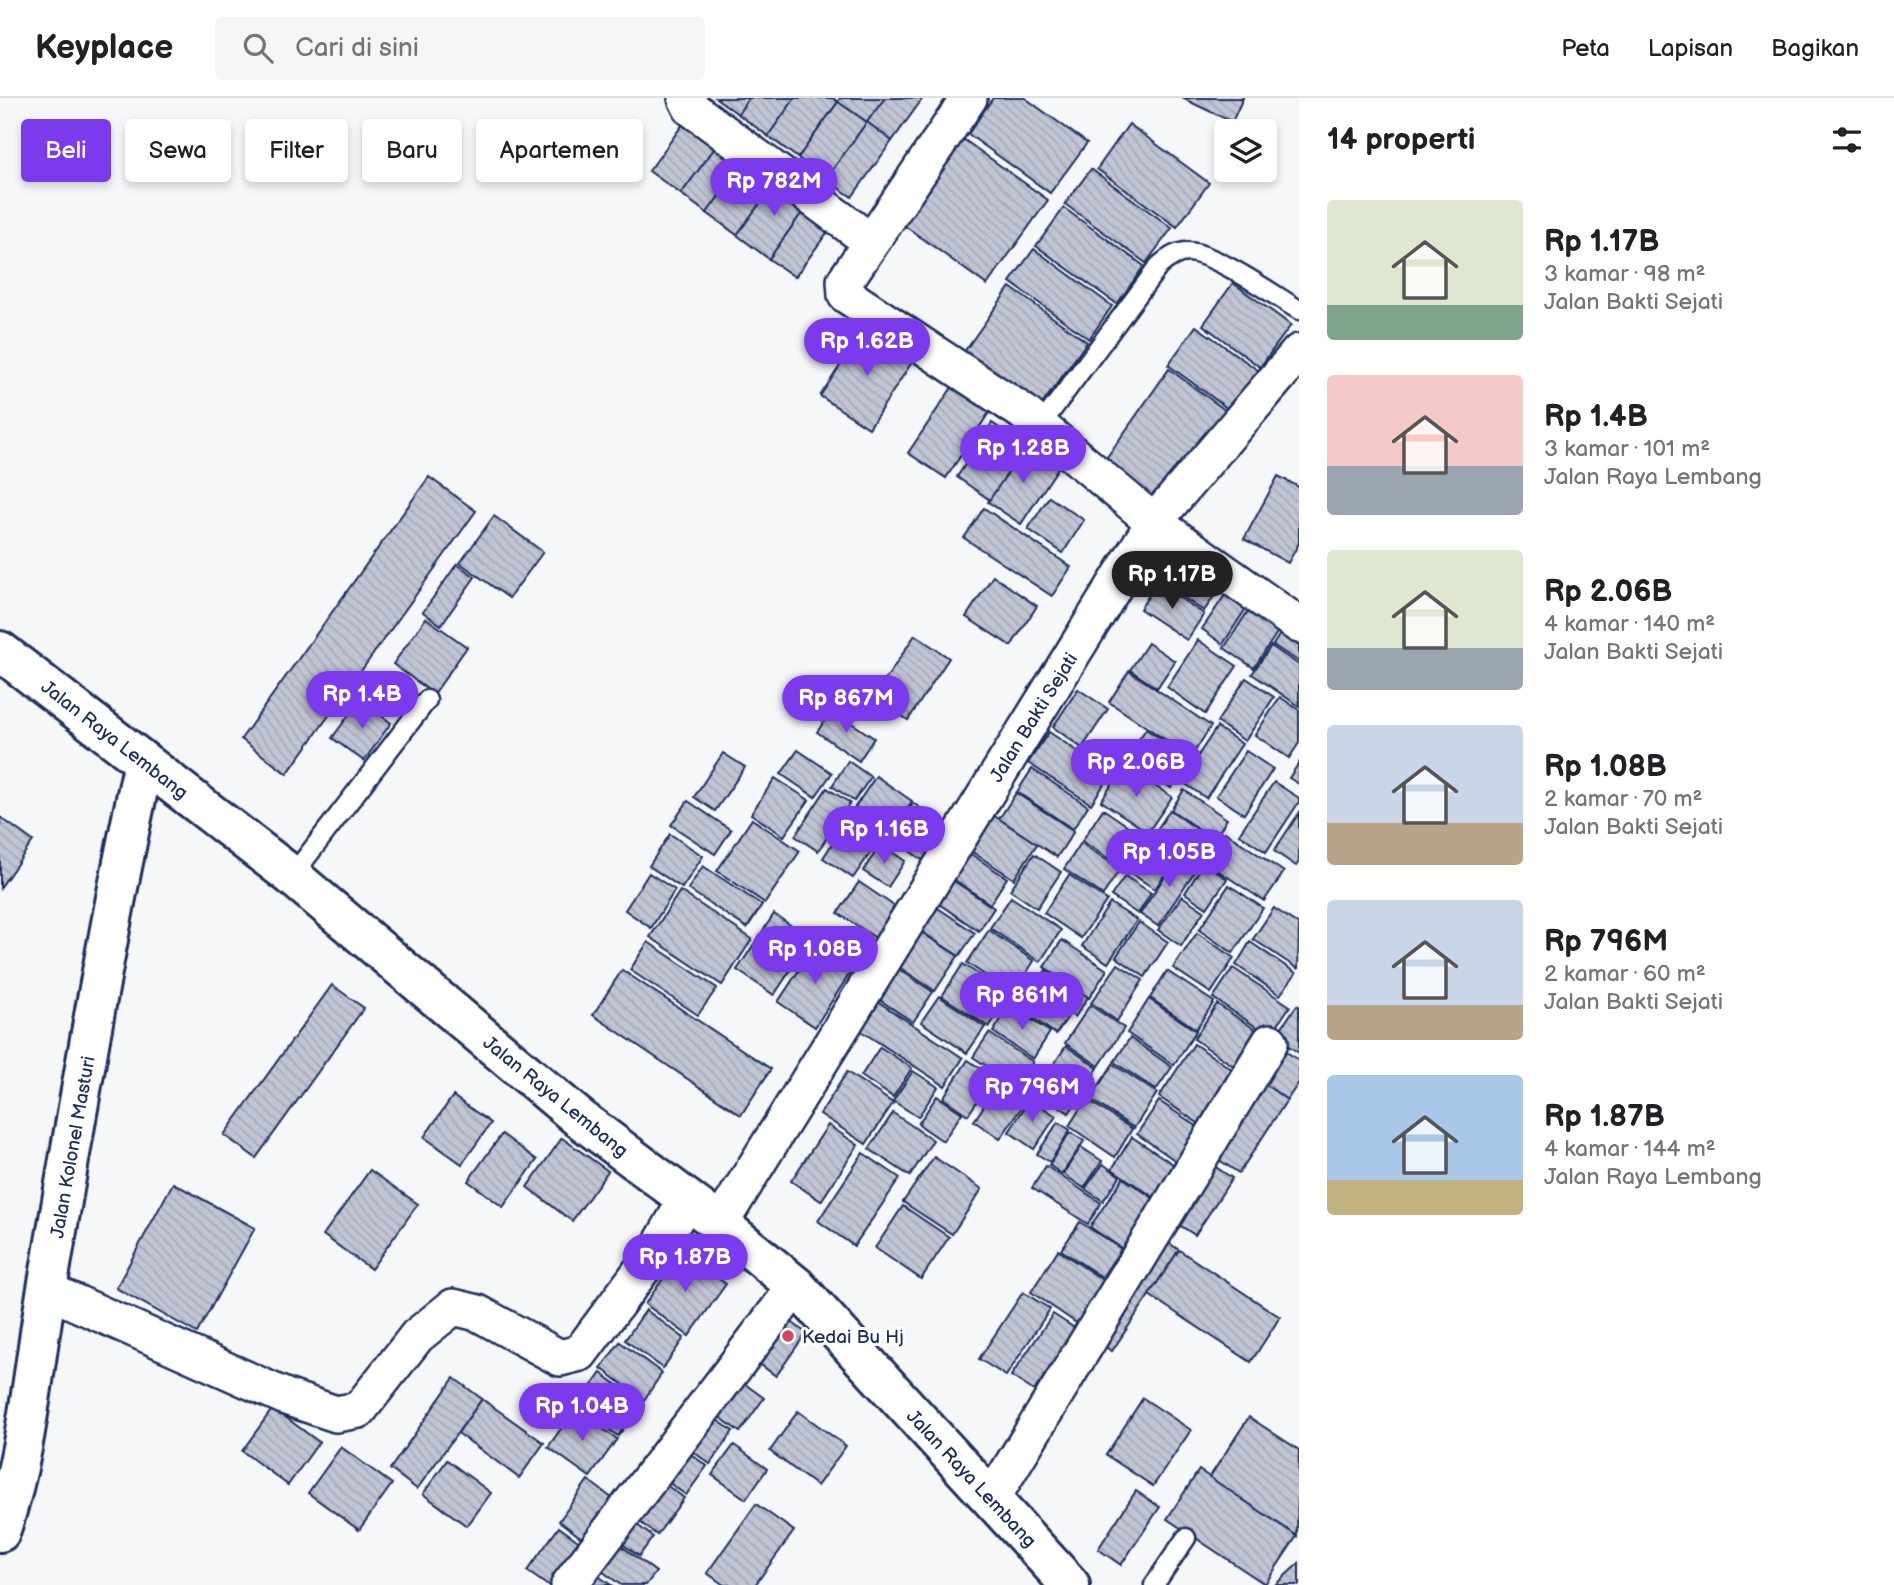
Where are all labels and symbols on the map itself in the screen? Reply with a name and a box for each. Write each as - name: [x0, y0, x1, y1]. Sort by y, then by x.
- pin: Rp 782M: [709, 158, 839, 218]
- pin: Rp 1.62B: [795, 318, 939, 378]
- pin: Rp 1.28B: [951, 426, 1095, 485]
- pin: Rp 1.17B: [1100, 552, 1244, 611]
- street label: Jalan Bakti Sejati: [985, 649, 1083, 787]
- pin: Rp 1.4B: [297, 672, 427, 731]
- street label: Jalan Raya Lembang: [36, 676, 192, 805]
- pin: Rp 867M: [781, 676, 911, 735]
- pin: Rp 2.06B: [1064, 740, 1208, 799]
- pin: Rp 1.16B: [812, 806, 956, 866]
- pin: Rp 1.05B: [1097, 830, 1241, 889]
- pin: Rp 1.08B: [743, 926, 887, 986]
- pin: Rp 861M: [957, 972, 1087, 1032]
- street label: Jalan Raya Lembang: [478, 1032, 632, 1163]
- street label: Jalan Kolonel Masturi: [46, 1055, 101, 1240]
- pin: Rp 796M: [967, 1065, 1097, 1124]
- pin: Rp 1.87B: [613, 1234, 757, 1294]
- place label: Kedai Bu Hj: [802, 1326, 904, 1349]
- marker: Kedai Bu Hj: [780, 1328, 796, 1344]
- pin: Rp 1.04B: [510, 1384, 654, 1443]
- street label: Jalan Raya Lembang: [901, 1405, 1041, 1553]

